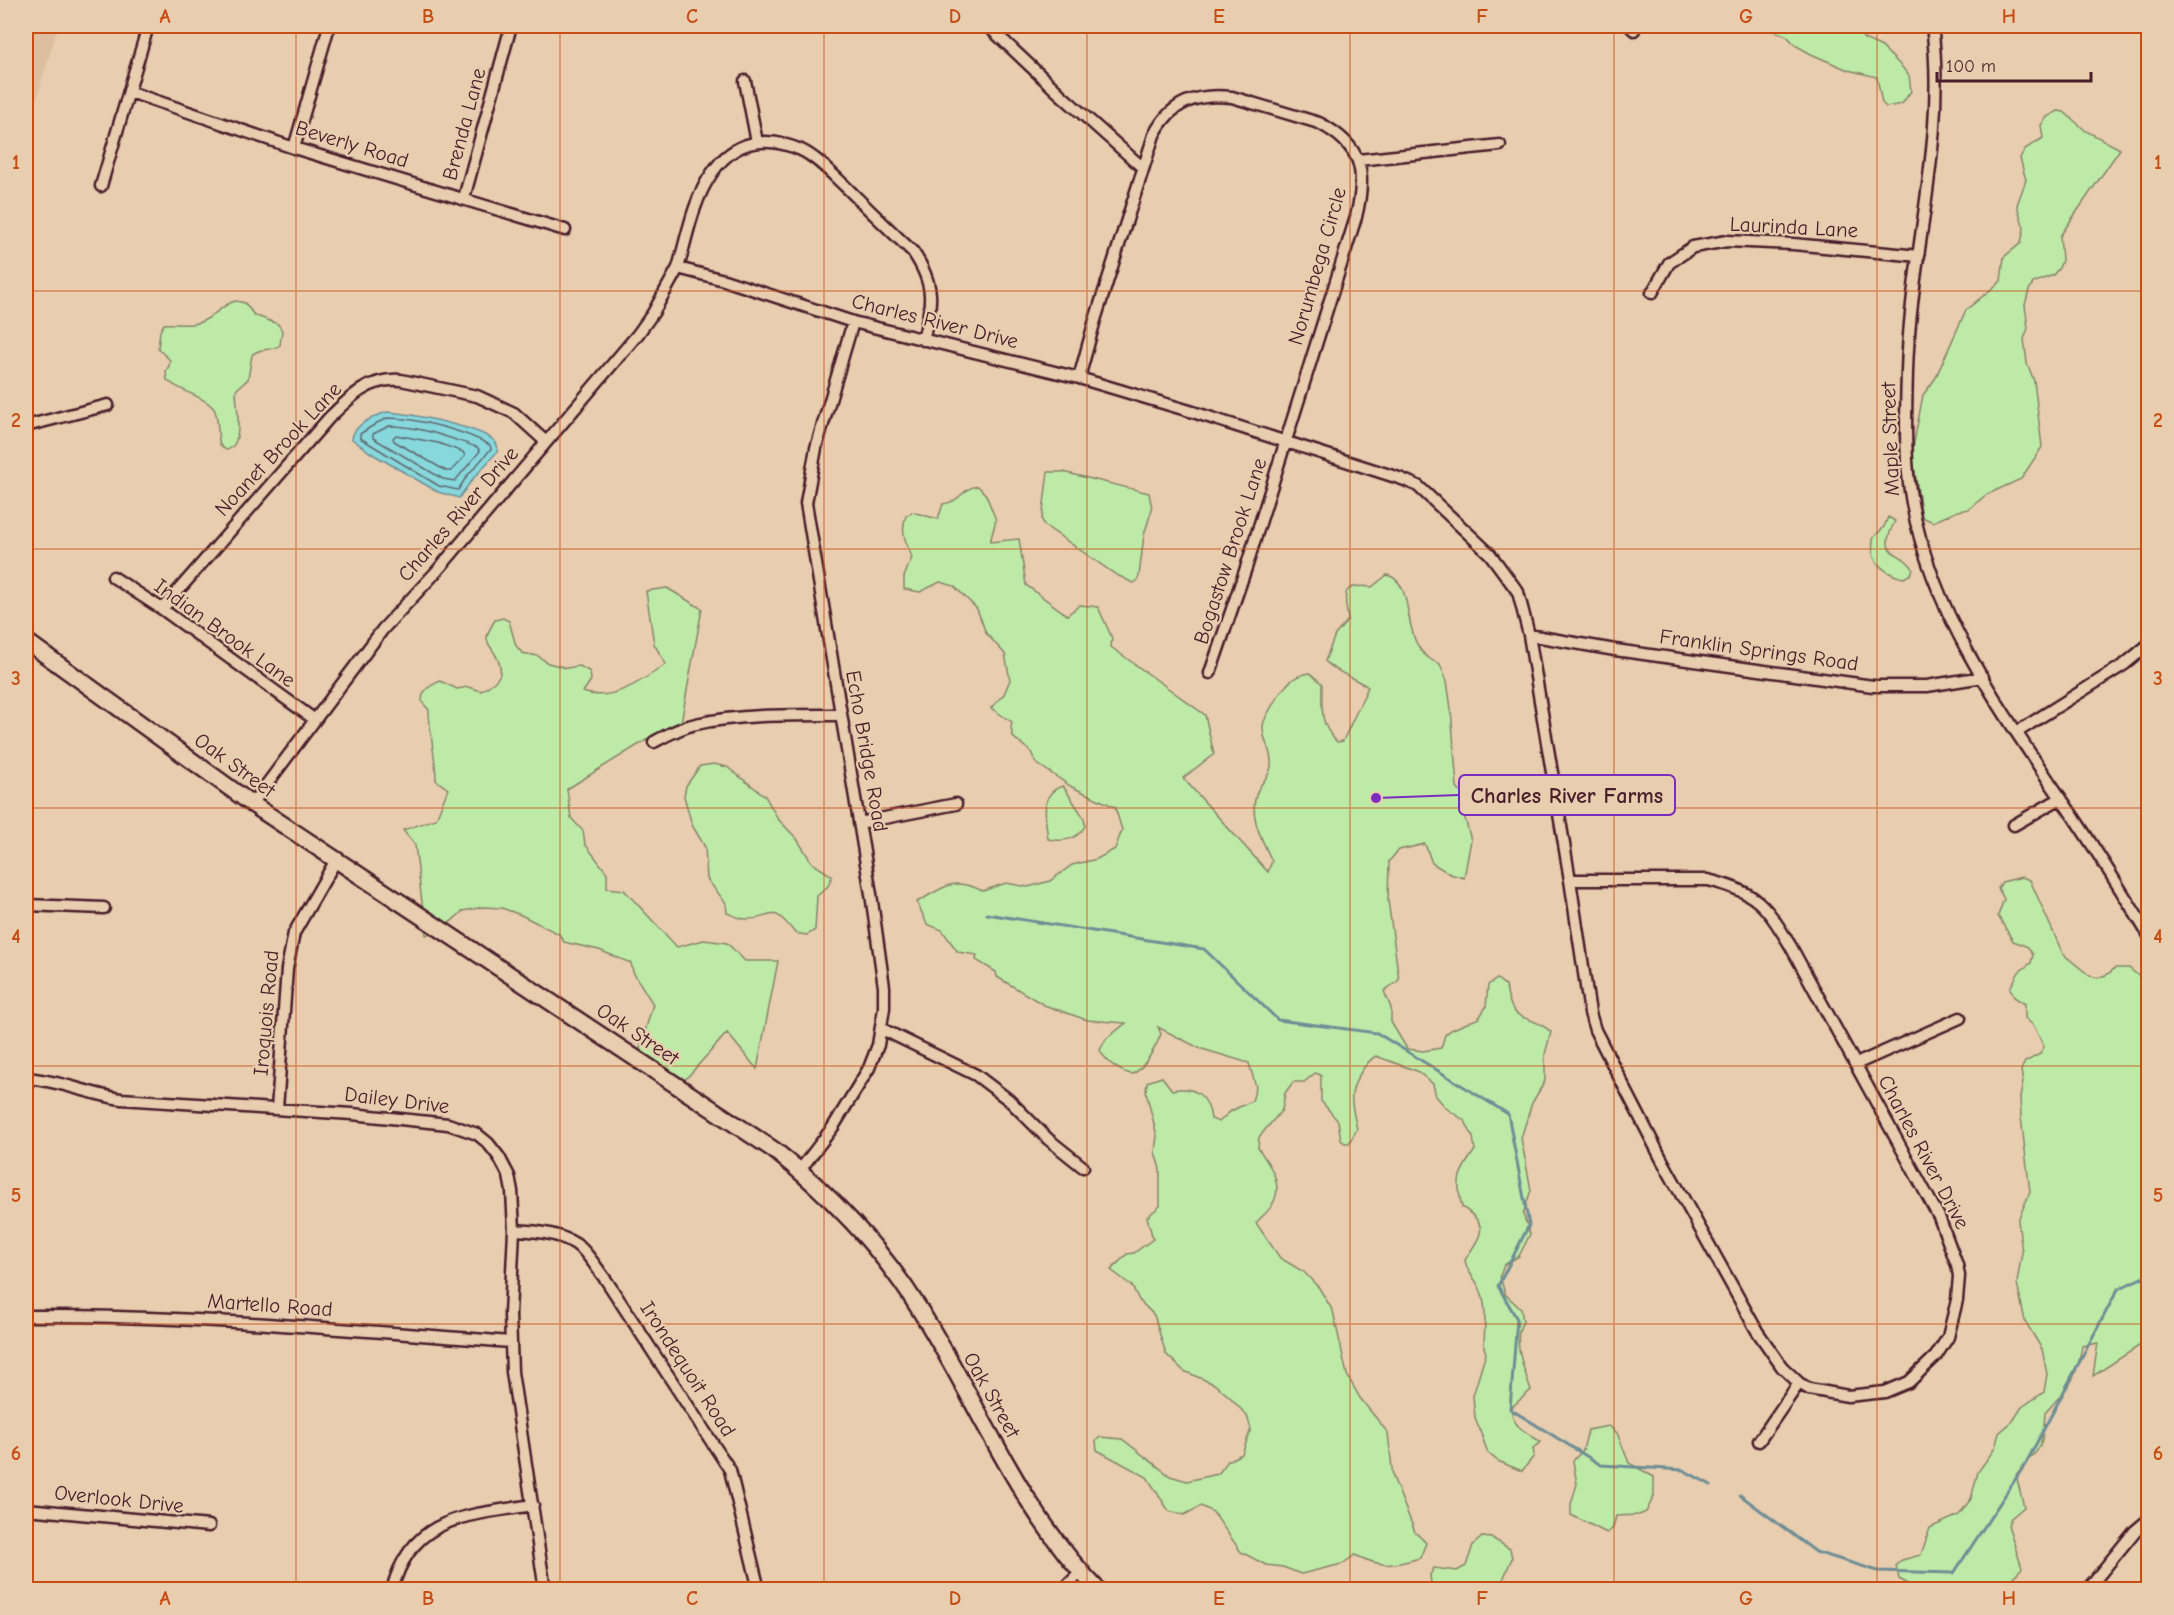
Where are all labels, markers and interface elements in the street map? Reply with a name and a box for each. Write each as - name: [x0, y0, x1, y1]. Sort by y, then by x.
- text: A: [159, 5, 171, 28]
- text: B: [422, 5, 434, 28]
- text: C: [686, 5, 698, 28]
- text: D: [949, 5, 961, 28]
- text: E: [1213, 5, 1225, 28]
- text: F: [1476, 5, 1488, 28]
- text: G: [1739, 5, 1753, 28]
- text: H: [2002, 5, 2016, 28]
- scale bar: [1937, 45, 2092, 83]
- text: 100 m: [1946, 56, 1996, 77]
- street label: Brenda Lane: [438, 65, 490, 183]
- street label: Beverly Road: [292, 115, 412, 173]
- text: 1: [12, 151, 20, 174]
- text: 1: [2154, 151, 2162, 174]
- street label: Norumbega Circle: [1283, 184, 1351, 348]
- street label: Laurinda Lane: [1729, 212, 1859, 242]
- street label: Charles River Drive: [849, 289, 1021, 353]
- street label: Noanet Brook Lane: [210, 377, 346, 521]
- street label: Maple Street: [1876, 380, 1904, 497]
- text: 2: [11, 409, 21, 432]
- text: 2: [2153, 409, 2163, 432]
- street label: Charles River Drive: [393, 442, 523, 586]
- street label: Bogastow Brook Lane: [1189, 455, 1271, 647]
- street label: Indian Brook Lane: [150, 574, 300, 692]
- street label: Franklin Springs Road: [1658, 624, 1860, 676]
- text: 3: [11, 667, 21, 690]
- text: 3: [2153, 667, 2163, 690]
- street label: Echo Bridge Road: [841, 668, 893, 834]
- street label: Oak Street: [190, 728, 281, 803]
- callout: Charles River Farms: [1459, 775, 1675, 815]
- text: Charles River Farms: [1471, 783, 1663, 809]
- text: 4: [11, 925, 21, 948]
- text: 4: [2153, 925, 2163, 948]
- street label: Iroquois Road: [249, 949, 283, 1077]
- street label: Oak Street: [592, 998, 685, 1071]
- street label: Charles River Drive: [1873, 1071, 1975, 1233]
- street label: Dailey Drive: [343, 1082, 451, 1118]
- text: 5: [11, 1184, 21, 1207]
- text: 5: [2153, 1184, 2163, 1207]
- street label: Martello Road: [207, 1289, 333, 1321]
- street label: Irondequoit Road: [635, 1297, 741, 1441]
- street label: Oak Street: [959, 1348, 1026, 1443]
- text: 6: [11, 1442, 21, 1465]
- text: 6: [2153, 1442, 2163, 1465]
- street label: Overlook Drive: [53, 1480, 185, 1518]
- text: A: [159, 1587, 171, 1610]
- text: B: [422, 1587, 434, 1610]
- text: C: [686, 1587, 698, 1610]
- text: D: [949, 1587, 961, 1610]
- text: E: [1213, 1587, 1225, 1610]
- text: F: [1476, 1587, 1488, 1610]
- text: G: [1739, 1587, 1753, 1610]
- text: H: [2002, 1587, 2016, 1610]

